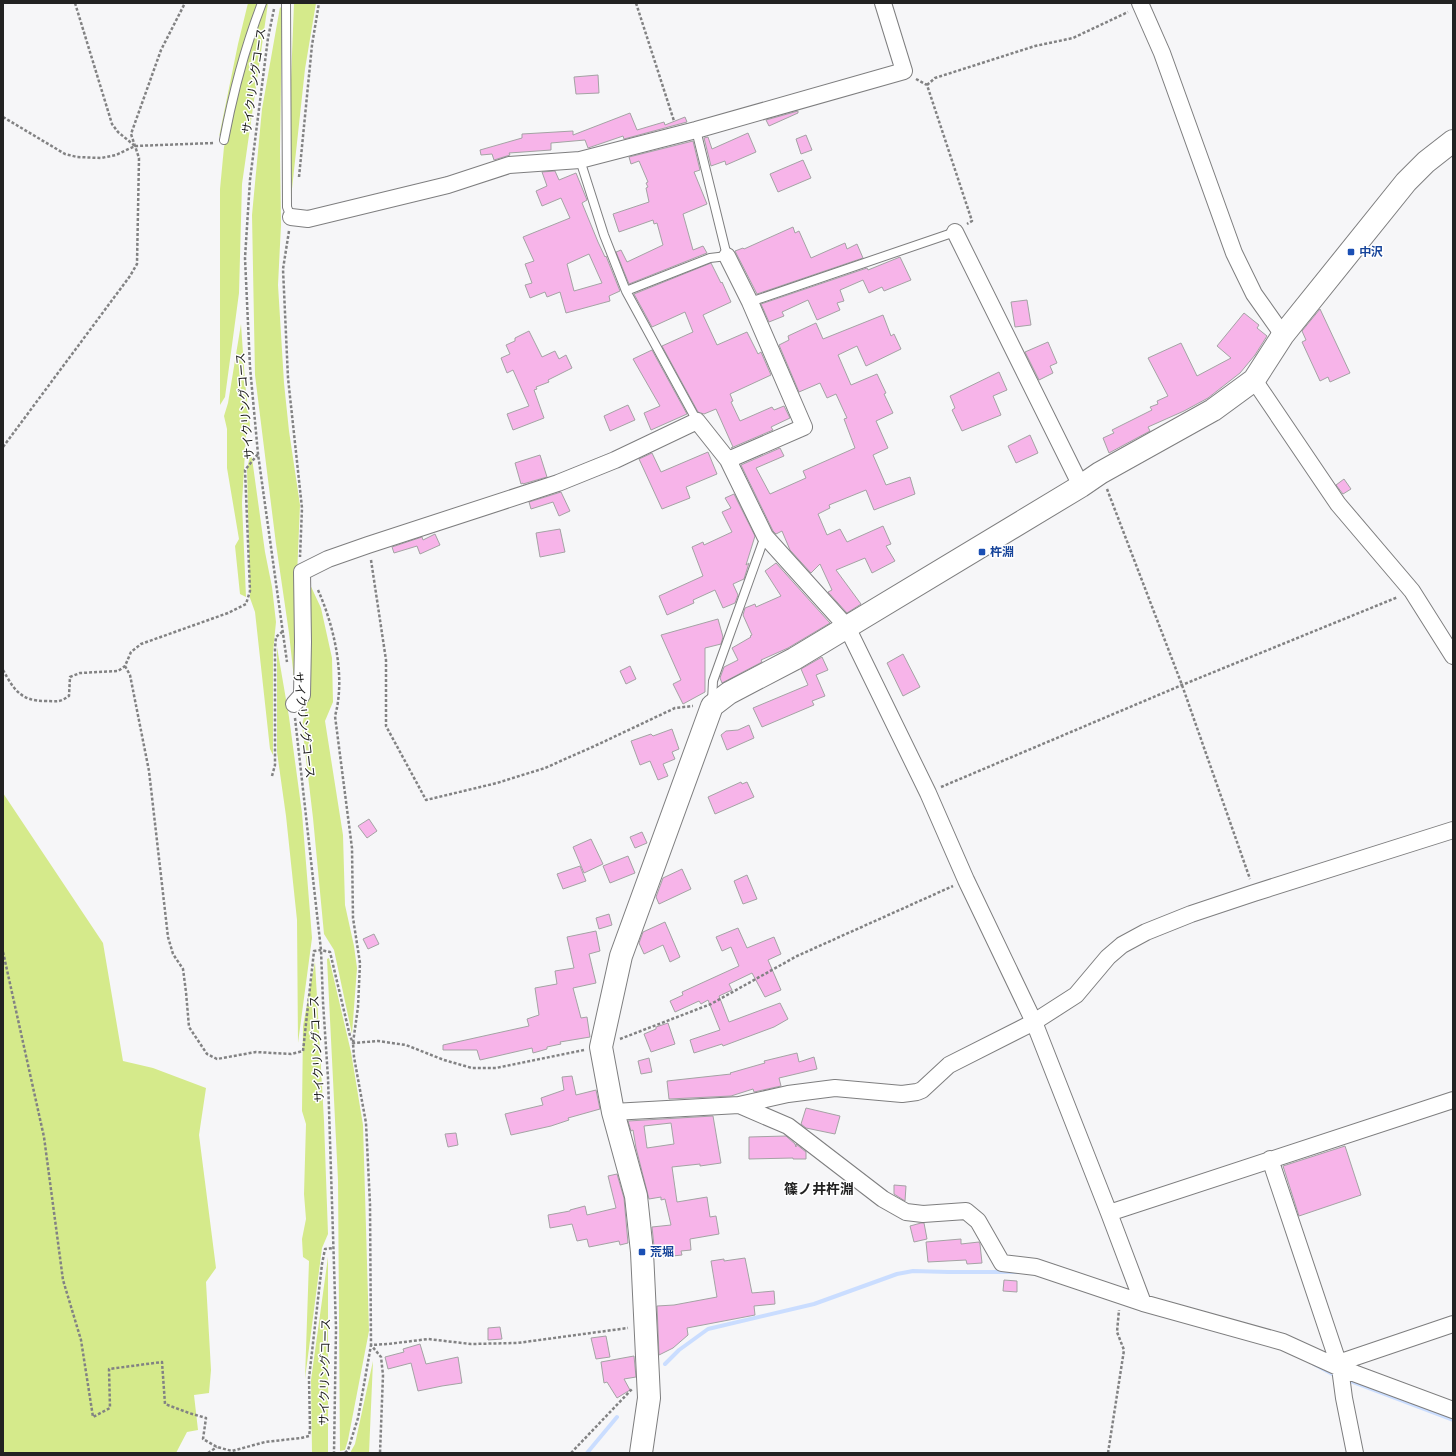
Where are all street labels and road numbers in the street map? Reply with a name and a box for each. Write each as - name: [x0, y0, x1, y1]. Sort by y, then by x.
- street label: サイクリングコース: [239, 27, 269, 135]
- street label: サイクリングコース: [232, 352, 258, 460]
- street label: サイクリングコース: [290, 671, 318, 779]
- street label: サイクリングコース: [306, 995, 328, 1103]
- street label: サイクリングコース: [316, 1318, 334, 1426]

